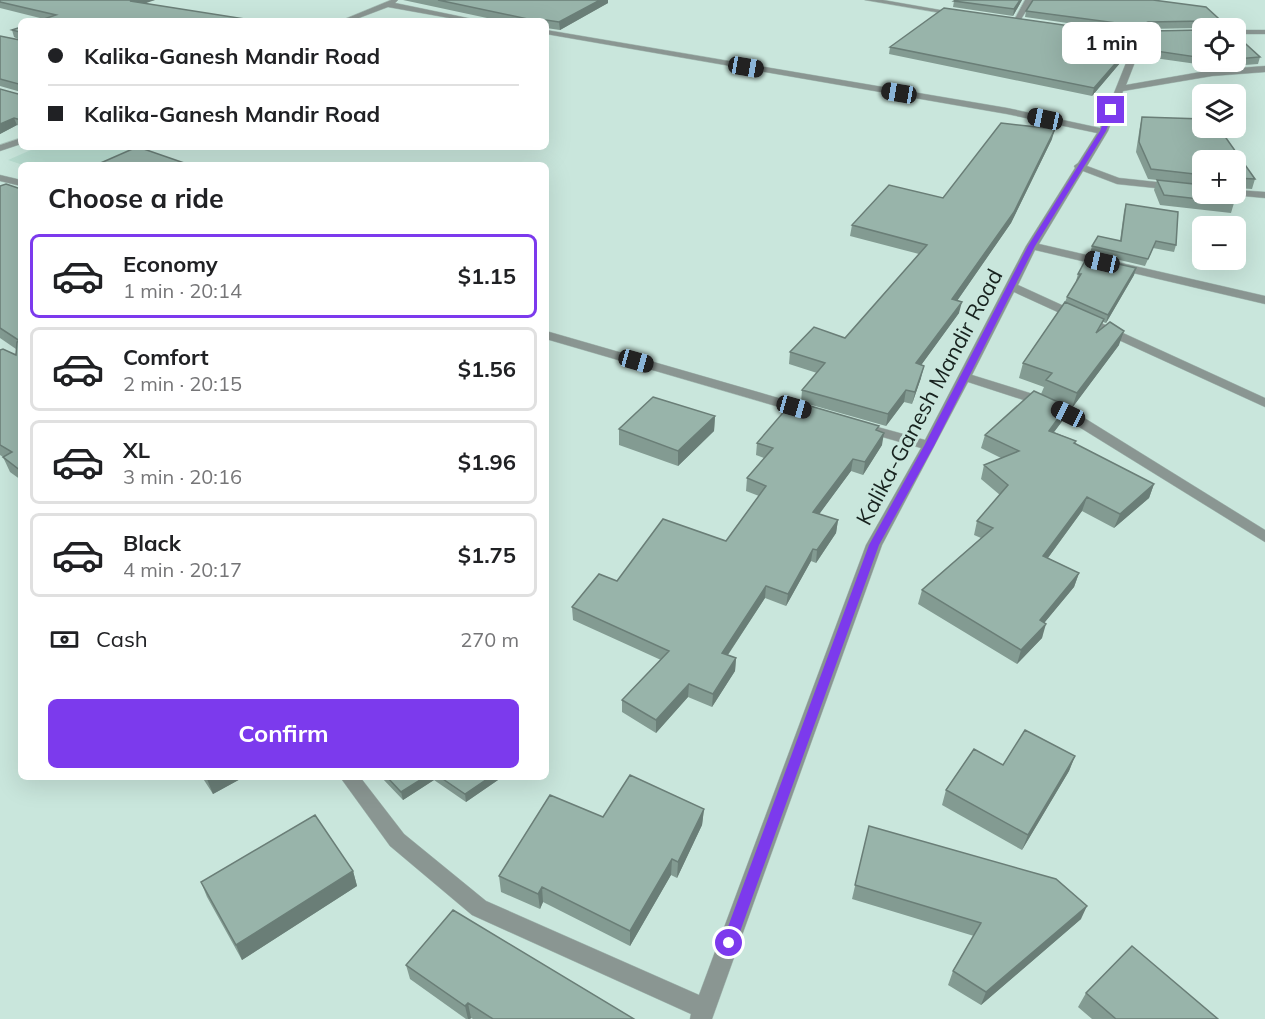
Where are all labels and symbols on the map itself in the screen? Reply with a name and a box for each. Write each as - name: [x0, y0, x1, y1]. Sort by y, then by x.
- callout: 1 min: [1062, 23, 1160, 65]
- car: [727, 55, 765, 79]
- car: [880, 81, 918, 105]
- route end: [1097, 96, 1124, 123]
- car: [1026, 106, 1064, 132]
- car: [1082, 249, 1122, 275]
- street label: Kalika-Ganesh Mandir Road: [849, 264, 1009, 530]
- car: [616, 347, 656, 375]
- car: [774, 393, 814, 421]
- car: [1048, 398, 1088, 430]
- route start: [715, 929, 742, 956]

